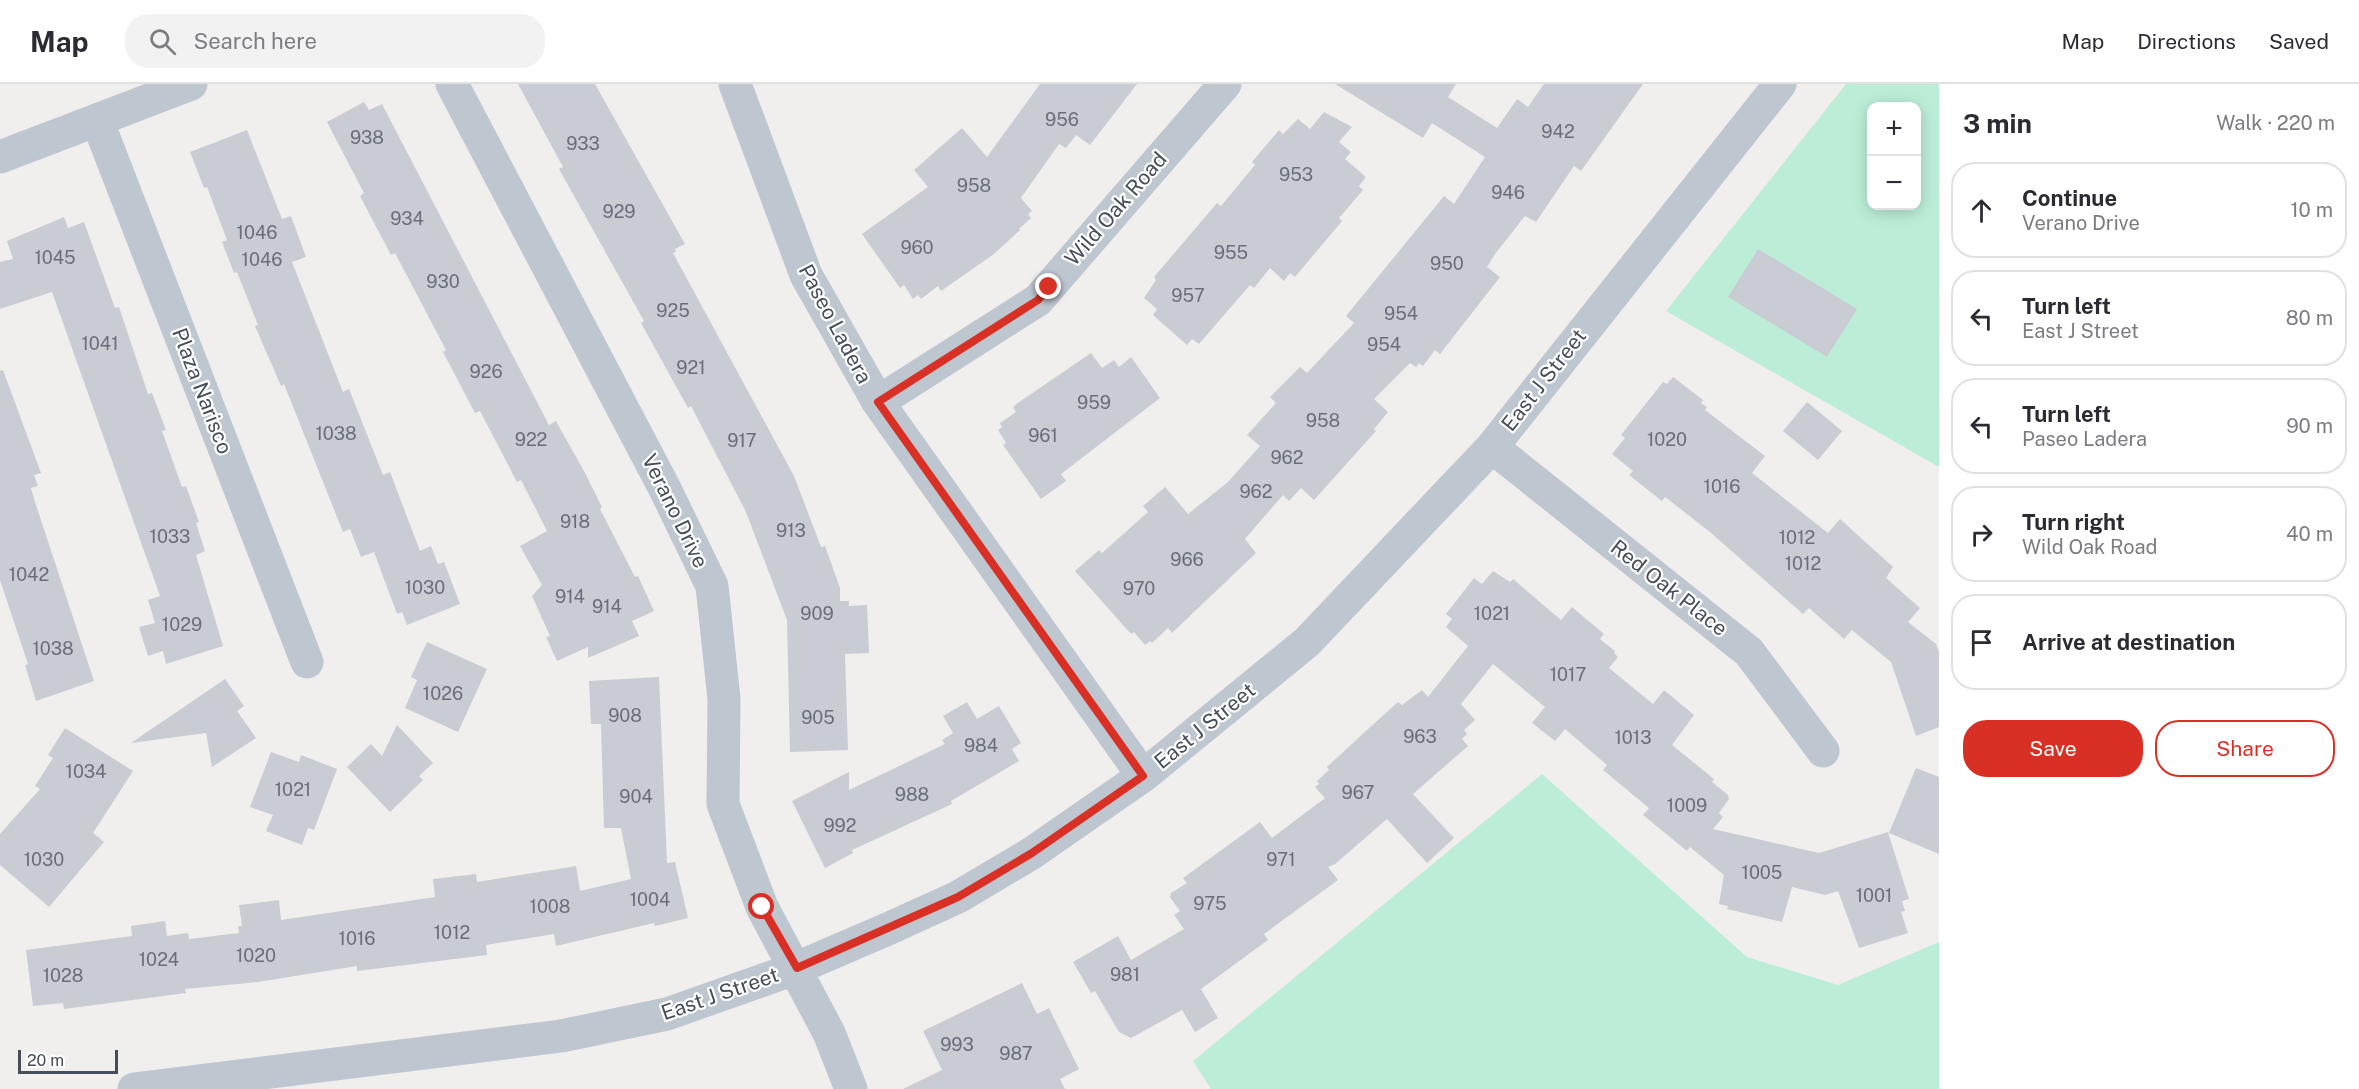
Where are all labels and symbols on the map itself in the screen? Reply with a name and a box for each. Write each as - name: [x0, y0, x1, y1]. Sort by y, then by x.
- house number: 956: [1045, 109, 1079, 130]
- house number: 942: [1541, 121, 1575, 142]
- house number: 938: [350, 127, 384, 148]
- house number: 933: [566, 133, 600, 154]
- street label: Wild Oak Road: [1060, 147, 1172, 271]
- house number: 953: [1279, 164, 1313, 185]
- house number: 958: [957, 175, 991, 196]
- house number: 946: [1491, 182, 1525, 203]
- house number: 929: [602, 201, 636, 222]
- house number: 934: [390, 208, 424, 229]
- house number: 1046: [237, 222, 277, 243]
- house number: 960: [900, 237, 934, 258]
- house number: 955: [1214, 242, 1248, 263]
- house number: 1045: [34, 247, 76, 268]
- house number: 1046: [242, 249, 282, 270]
- house number: 950: [1430, 253, 1464, 274]
- street label: Paseo Ladera: [794, 260, 877, 388]
- house number: 930: [426, 271, 460, 292]
- route end: [1035, 273, 1061, 299]
- house number: 957: [1171, 285, 1205, 306]
- house number: 925: [656, 300, 690, 321]
- house number: 954: [1384, 303, 1418, 324]
- street label: Plaza Narisco: [167, 324, 238, 457]
- street label: East J Street: [1496, 324, 1591, 436]
- house number: 1041: [82, 333, 118, 354]
- house number: 954: [1367, 334, 1401, 355]
- house number: 921: [676, 357, 706, 378]
- house number: 926: [469, 361, 503, 382]
- house number: 959: [1077, 392, 1111, 413]
- house number: 958: [1306, 410, 1340, 431]
- house number: 1038: [315, 423, 357, 444]
- house number: 961: [1028, 425, 1058, 446]
- house number: 922: [515, 429, 547, 450]
- house number: 1020: [1647, 429, 1687, 450]
- house number: 917: [727, 430, 757, 451]
- house number: 962: [1270, 447, 1304, 468]
- street label: Verano Drive: [637, 450, 714, 572]
- house number: 1016: [1704, 476, 1740, 497]
- house number: 962: [1239, 481, 1273, 502]
- house number: 918: [560, 511, 590, 532]
- house number: 913: [776, 520, 806, 541]
- house number: 1033: [150, 526, 190, 547]
- house number: 1012: [1779, 527, 1815, 548]
- street label: Red Oak Place: [1606, 534, 1733, 641]
- house number: 966: [1170, 549, 1204, 570]
- house number: 1012: [1785, 553, 1821, 574]
- house number: 1042: [9, 564, 49, 585]
- house number: 1030: [405, 577, 445, 598]
- house number: 970: [1123, 578, 1155, 599]
- house number: 914: [555, 586, 585, 607]
- house number: 914: [592, 596, 622, 617]
- house number: 909: [800, 603, 834, 624]
- house number: 1021: [1474, 603, 1510, 624]
- house number: 1029: [162, 614, 202, 635]
- house number: 1038: [32, 638, 74, 659]
- house number: 1017: [1550, 664, 1586, 685]
- street label: East J Street: [1149, 677, 1260, 774]
- house number: 1026: [423, 683, 463, 704]
- house number: 908: [608, 705, 642, 726]
- house number: 905: [801, 707, 835, 728]
- house number: 963: [1403, 726, 1437, 747]
- house number: 1013: [1614, 727, 1652, 748]
- house number: 984: [964, 735, 998, 756]
- house number: 1034: [66, 761, 106, 782]
- house number: 1021: [275, 779, 311, 800]
- house number: 967: [1342, 782, 1374, 803]
- house number: 988: [895, 784, 929, 805]
- house number: 904: [619, 786, 653, 807]
- house number: 1009: [1667, 795, 1707, 816]
- house number: 992: [823, 815, 857, 836]
- house number: 1030: [24, 849, 64, 870]
- house number: 971: [1266, 849, 1296, 870]
- house number: 1005: [1742, 862, 1782, 883]
- house number: 1001: [1856, 885, 1892, 906]
- house number: 1004: [630, 889, 670, 910]
- route start: [748, 893, 774, 919]
- house number: 975: [1193, 893, 1227, 914]
- house number: 1008: [530, 896, 570, 917]
- house number: 1012: [434, 922, 470, 943]
- house number: 1016: [339, 928, 375, 949]
- house number: 1020: [236, 945, 276, 966]
- house number: 1024: [139, 949, 179, 970]
- street label: East J Street: [658, 962, 782, 1025]
- house number: 981: [1110, 964, 1140, 985]
- house number: 1028: [43, 965, 83, 986]
- house number: 993: [940, 1034, 974, 1055]
- house number: 987: [999, 1043, 1033, 1064]
- scale bar: [18, 1047, 118, 1074]

